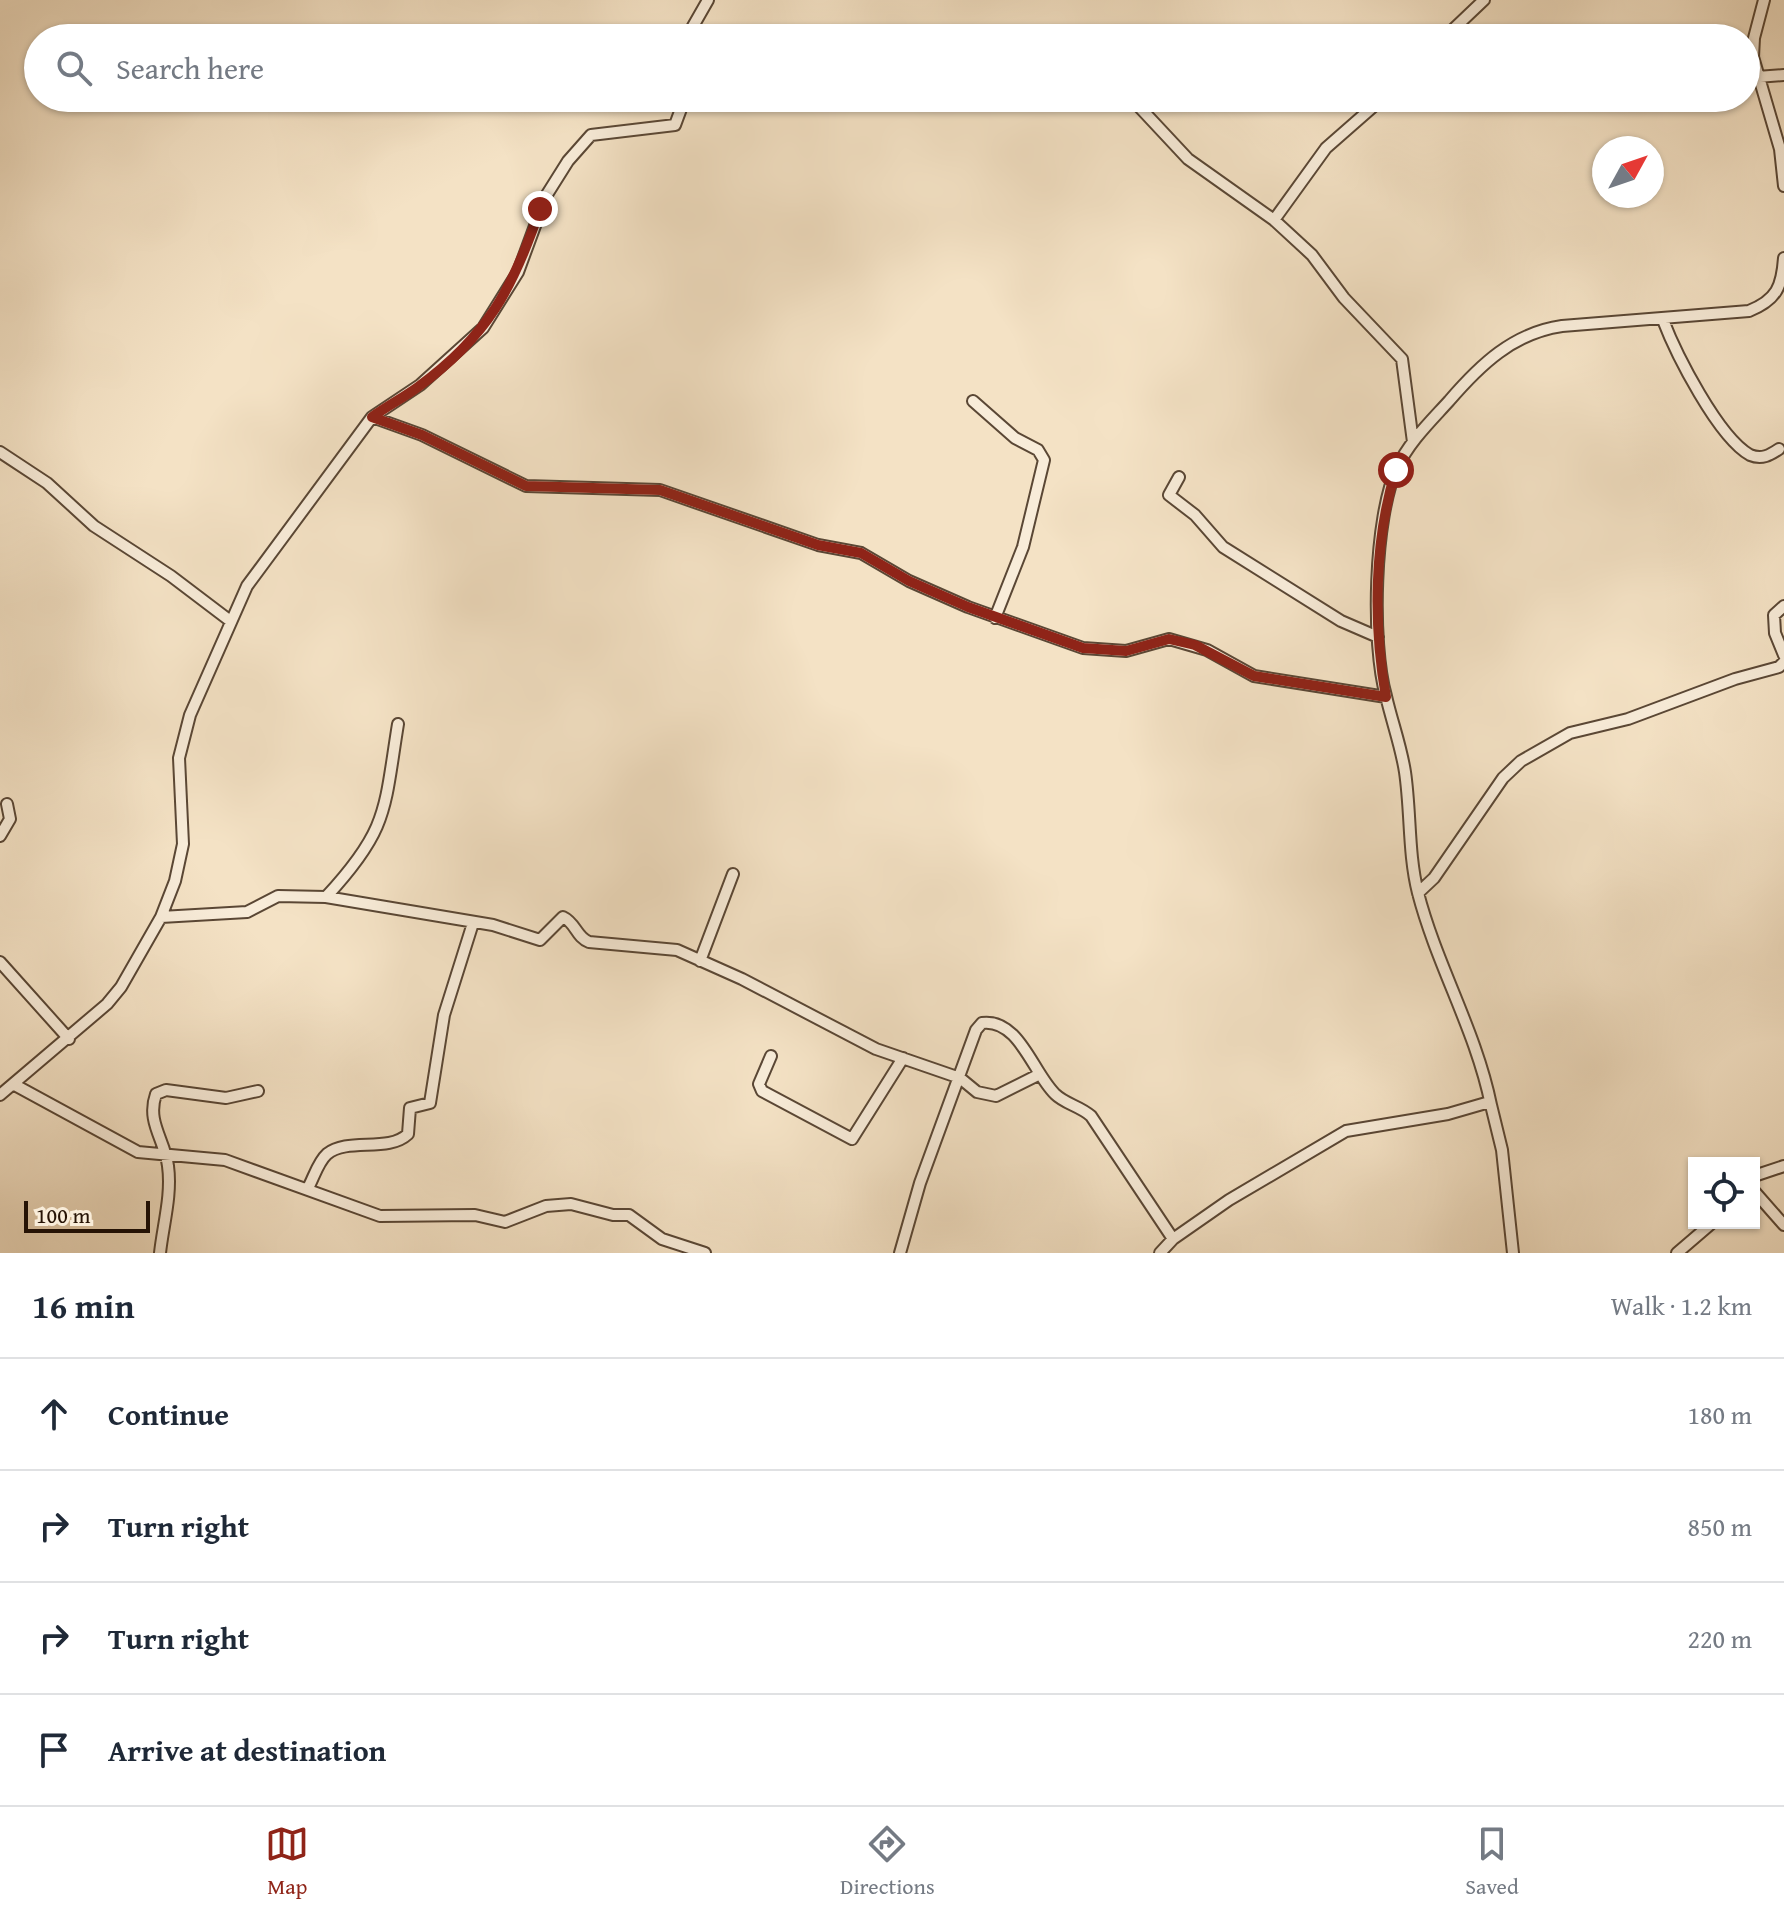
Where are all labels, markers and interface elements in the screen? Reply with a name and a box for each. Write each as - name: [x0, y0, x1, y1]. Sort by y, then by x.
- search box: [24, 24, 1760, 112]
- icon: search: [52, 46, 96, 90]
- text: Search here: [116, 46, 264, 90]
- north arrow: [1592, 136, 1664, 208]
- route end: [522, 191, 558, 227]
- route start: [1378, 452, 1414, 488]
- map controls: [1688, 1157, 1760, 1229]
- button: locate: [1688, 1157, 1760, 1229]
- scale bar: [24, 1197, 150, 1233]
- text: 100 m: [36, 1199, 91, 1231]
- text: 16 min: [32, 1281, 134, 1330]
- text: Walk · 1.2 km: [1611, 1286, 1752, 1325]
- icon: ahead: [32, 1392, 76, 1436]
- text: Continue: [108, 1392, 229, 1436]
- text: 180 m: [1687, 1395, 1752, 1434]
- icon: right: [32, 1504, 76, 1548]
- text: Turn right: [108, 1504, 249, 1548]
- text: 850 m: [1687, 1507, 1752, 1546]
- icon: right: [32, 1616, 76, 1660]
- text: Turn right: [108, 1616, 249, 1660]
- text: 220 m: [1687, 1619, 1752, 1658]
- icon: arrive: [32, 1728, 76, 1772]
- text: Arrive at destination: [108, 1728, 386, 1772]
- tab: Map: [265, 1822, 309, 1902]
- tab: Directions: [840, 1822, 935, 1902]
- tab: Saved: [1465, 1822, 1519, 1902]

